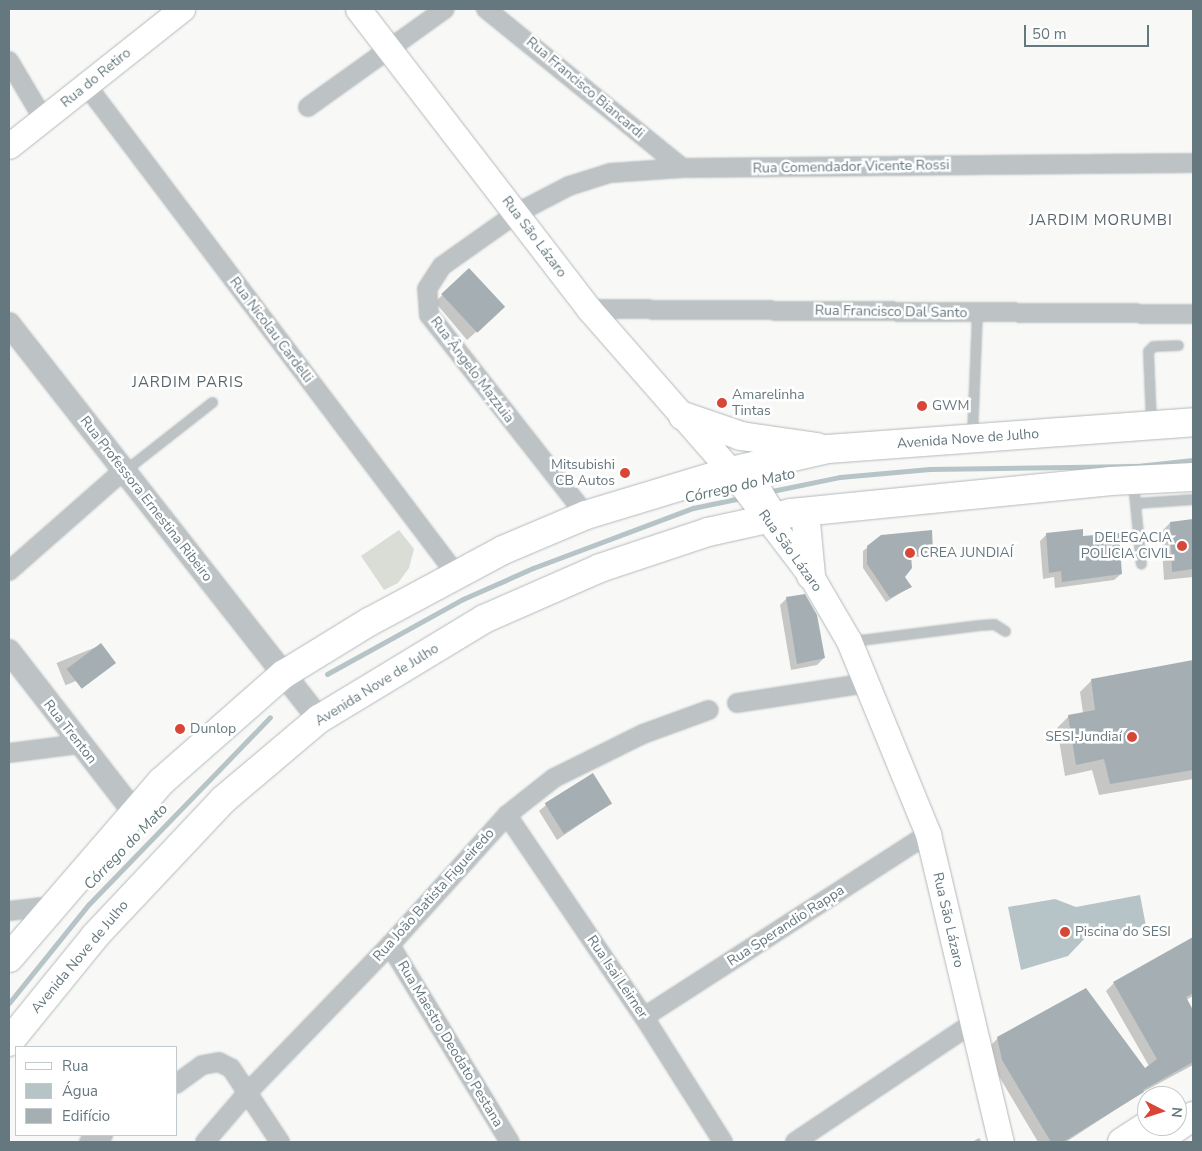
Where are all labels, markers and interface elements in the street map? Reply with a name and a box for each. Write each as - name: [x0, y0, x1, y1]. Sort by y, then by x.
- scale bar: [1027, 15, 1152, 47]
- text: 50 m: [1032, 24, 1067, 44]
- street label: Rua Francisco Biancardi: [523, 34, 647, 142]
- street label: Rua do Retiro: [58, 45, 134, 111]
- street label: Rua Comendador Vicente Rossi: [753, 157, 949, 177]
- street label: Rua São Lázaro: [498, 193, 570, 281]
- district label: JARDIM MORUMBI: [1027, 212, 1175, 230]
- street label: Rua Nicolau Cardelli: [226, 274, 316, 386]
- street label: Rua Francisco Dal Santo: [815, 302, 967, 322]
- street label: Rua Ângelo Mazzuia: [427, 314, 517, 426]
- district label: JARDIM PARIS: [131, 374, 245, 392]
- place label: Amarelinha Tintas: [732, 387, 805, 420]
- marker: Amarelinha Tintas: [716, 397, 728, 409]
- place label: GWM: [932, 398, 969, 414]
- marker: GWM: [916, 400, 928, 412]
- street label: Rua Professora Ernestina Ribeiro: [76, 413, 216, 585]
- street label: Avenida Nove de Julho: [896, 426, 1040, 452]
- place label: Mitsubishi CB Autos: [551, 457, 615, 490]
- water label: Córrego do Mato: [683, 465, 797, 507]
- marker: Mitsubishi CB Autos: [619, 467, 631, 479]
- street label: Rua São Lázaro: [755, 507, 825, 595]
- place label: DELEGACIA POLICIA CIVIL: [1081, 530, 1172, 562]
- marker: DELEGACIA POLICIA CIVIL: [1176, 540, 1188, 552]
- place label: CREA JUNDIAÍ: [920, 545, 1013, 561]
- marker: CREA JUNDIAÍ: [904, 547, 916, 559]
- street label: Avenida Nove de Julho: [312, 640, 442, 730]
- street label: Rua Trenton: [40, 697, 100, 767]
- place label: Dunlop: [190, 721, 236, 737]
- marker: Dunlop: [174, 723, 186, 735]
- place label: SESI-Jundiaí: [1045, 729, 1122, 745]
- marker: SESI-Jundiaí: [1126, 731, 1138, 743]
- water label: Córrego do Mato: [80, 800, 172, 894]
- street label: Rua João Batista Figueiredo: [370, 825, 498, 965]
- street label: Rua São Lázaro: [929, 871, 967, 969]
- street label: Rua Sperandio Rappa: [724, 882, 848, 970]
- street label: Avenida Nove de Julho: [28, 897, 132, 1017]
- place label: Piscina do SESI: [1075, 924, 1171, 940]
- marker: Piscina do SESI: [1059, 926, 1071, 938]
- street label: Rua Isai Leirner: [583, 932, 651, 1022]
- street label: Rua Maestro Deodato Pestana: [394, 958, 506, 1130]
- legend: [15, 1046, 178, 1136]
- text: Rua: [62, 1056, 88, 1076]
- text: Água: [62, 1081, 98, 1101]
- north arrow: [1137, 1086, 1187, 1136]
- text: Edifício: [62, 1106, 110, 1126]
- text: N: [1167, 1106, 1186, 1118]

